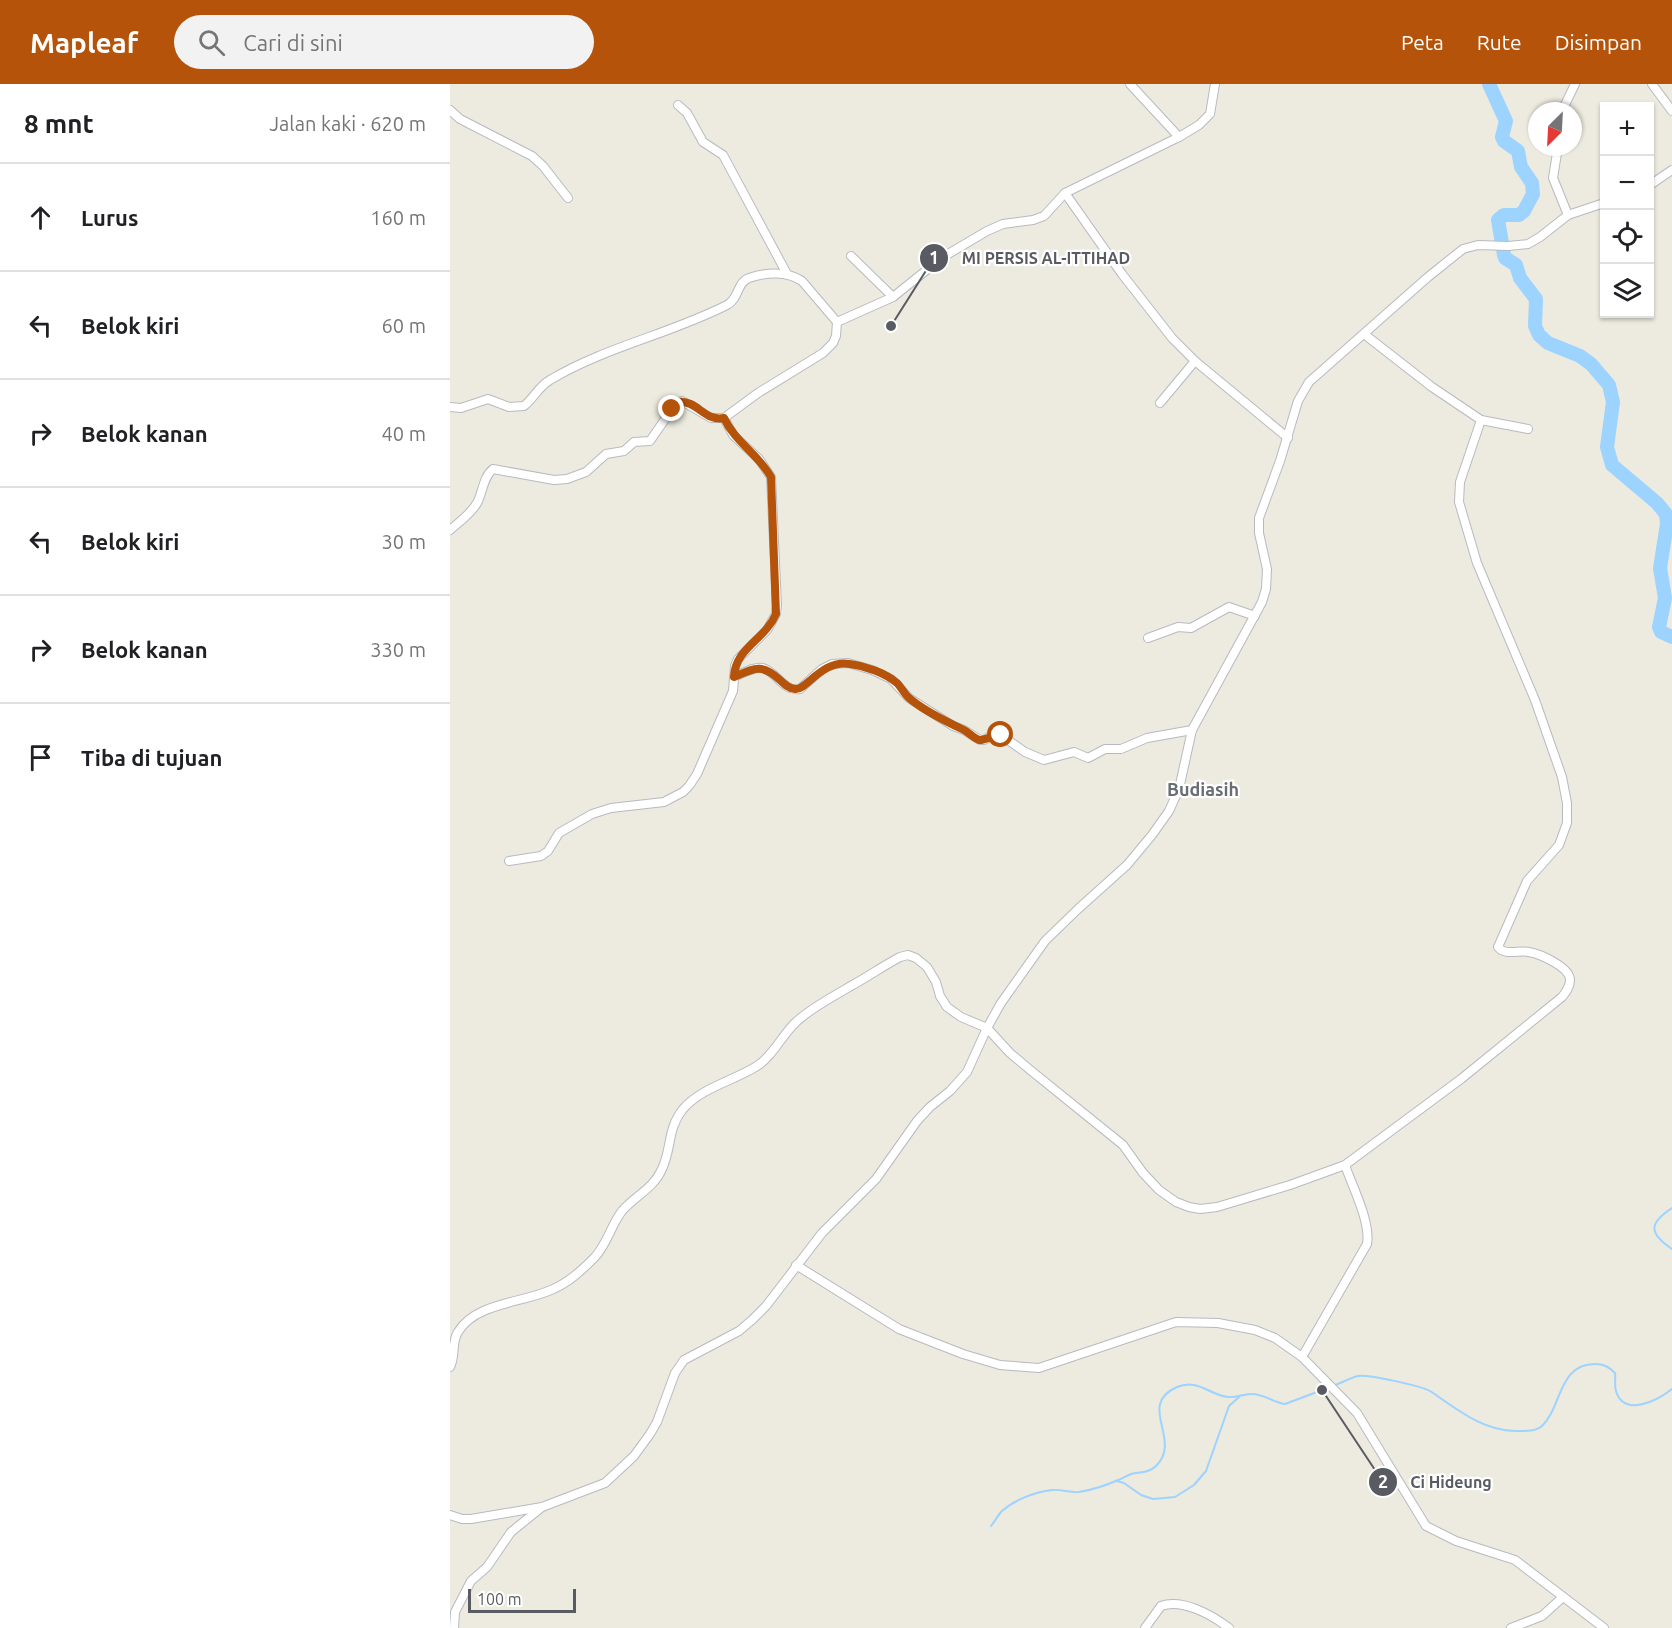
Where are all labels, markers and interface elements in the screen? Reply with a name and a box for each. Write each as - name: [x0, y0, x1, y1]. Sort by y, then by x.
- search box: [174, 15, 594, 69]
- icon: search: [195, 26, 228, 59]
- text: Mapleaf: [30, 27, 138, 58]
- text: Cari di sini: [243, 30, 343, 55]
- text: Peta: [1401, 30, 1444, 54]
- text: Rute: [1477, 30, 1522, 54]
- text: Disimpan: [1555, 30, 1642, 54]
- north arrow: [1528, 102, 1582, 156]
- map controls: [1600, 102, 1654, 318]
- button: +: [1600, 102, 1654, 156]
- text: 8 mnt: [24, 109, 94, 138]
- text: Jalan kaki · 620 m: [269, 112, 426, 135]
- button: −: [1600, 156, 1654, 210]
- icon: ahead: [24, 201, 57, 234]
- text: Lurus: [81, 205, 138, 230]
- text: 160 m: [370, 206, 426, 229]
- button: locate: [1600, 210, 1654, 264]
- callout: MI PERSIS AL-ITTIHAD: [919, 241, 1142, 275]
- text: 1: [929, 247, 939, 267]
- text: MI PERSIS AL-ITTIHAD: [962, 249, 1130, 267]
- button: layers: [1600, 264, 1654, 318]
- icon: left: [24, 309, 57, 342]
- text: Belok kiri: [81, 313, 179, 338]
- text: 60 m: [382, 314, 426, 337]
- route end: [658, 395, 684, 421]
- icon: right: [24, 417, 57, 450]
- text: Belok kanan: [81, 421, 208, 446]
- text: 40 m: [382, 422, 426, 445]
- icon: left: [24, 525, 57, 558]
- text: Belok kiri: [81, 529, 179, 554]
- text: 30 m: [382, 530, 426, 553]
- icon: right: [24, 633, 57, 666]
- text: Belok kanan: [81, 637, 208, 662]
- text: 330 m: [370, 638, 426, 661]
- route start: [987, 721, 1013, 747]
- icon: arrive: [24, 741, 57, 774]
- text: Tiba di tujuan: [81, 745, 222, 770]
- district label: Budiasih: [1167, 779, 1239, 799]
- callout: Ci Hideung: [1368, 1465, 1503, 1499]
- text: 2: [1378, 1471, 1388, 1491]
- text: Ci Hideung: [1410, 1473, 1492, 1491]
- scale bar: [468, 1586, 576, 1614]
- text: 100 m: [477, 1590, 522, 1608]

